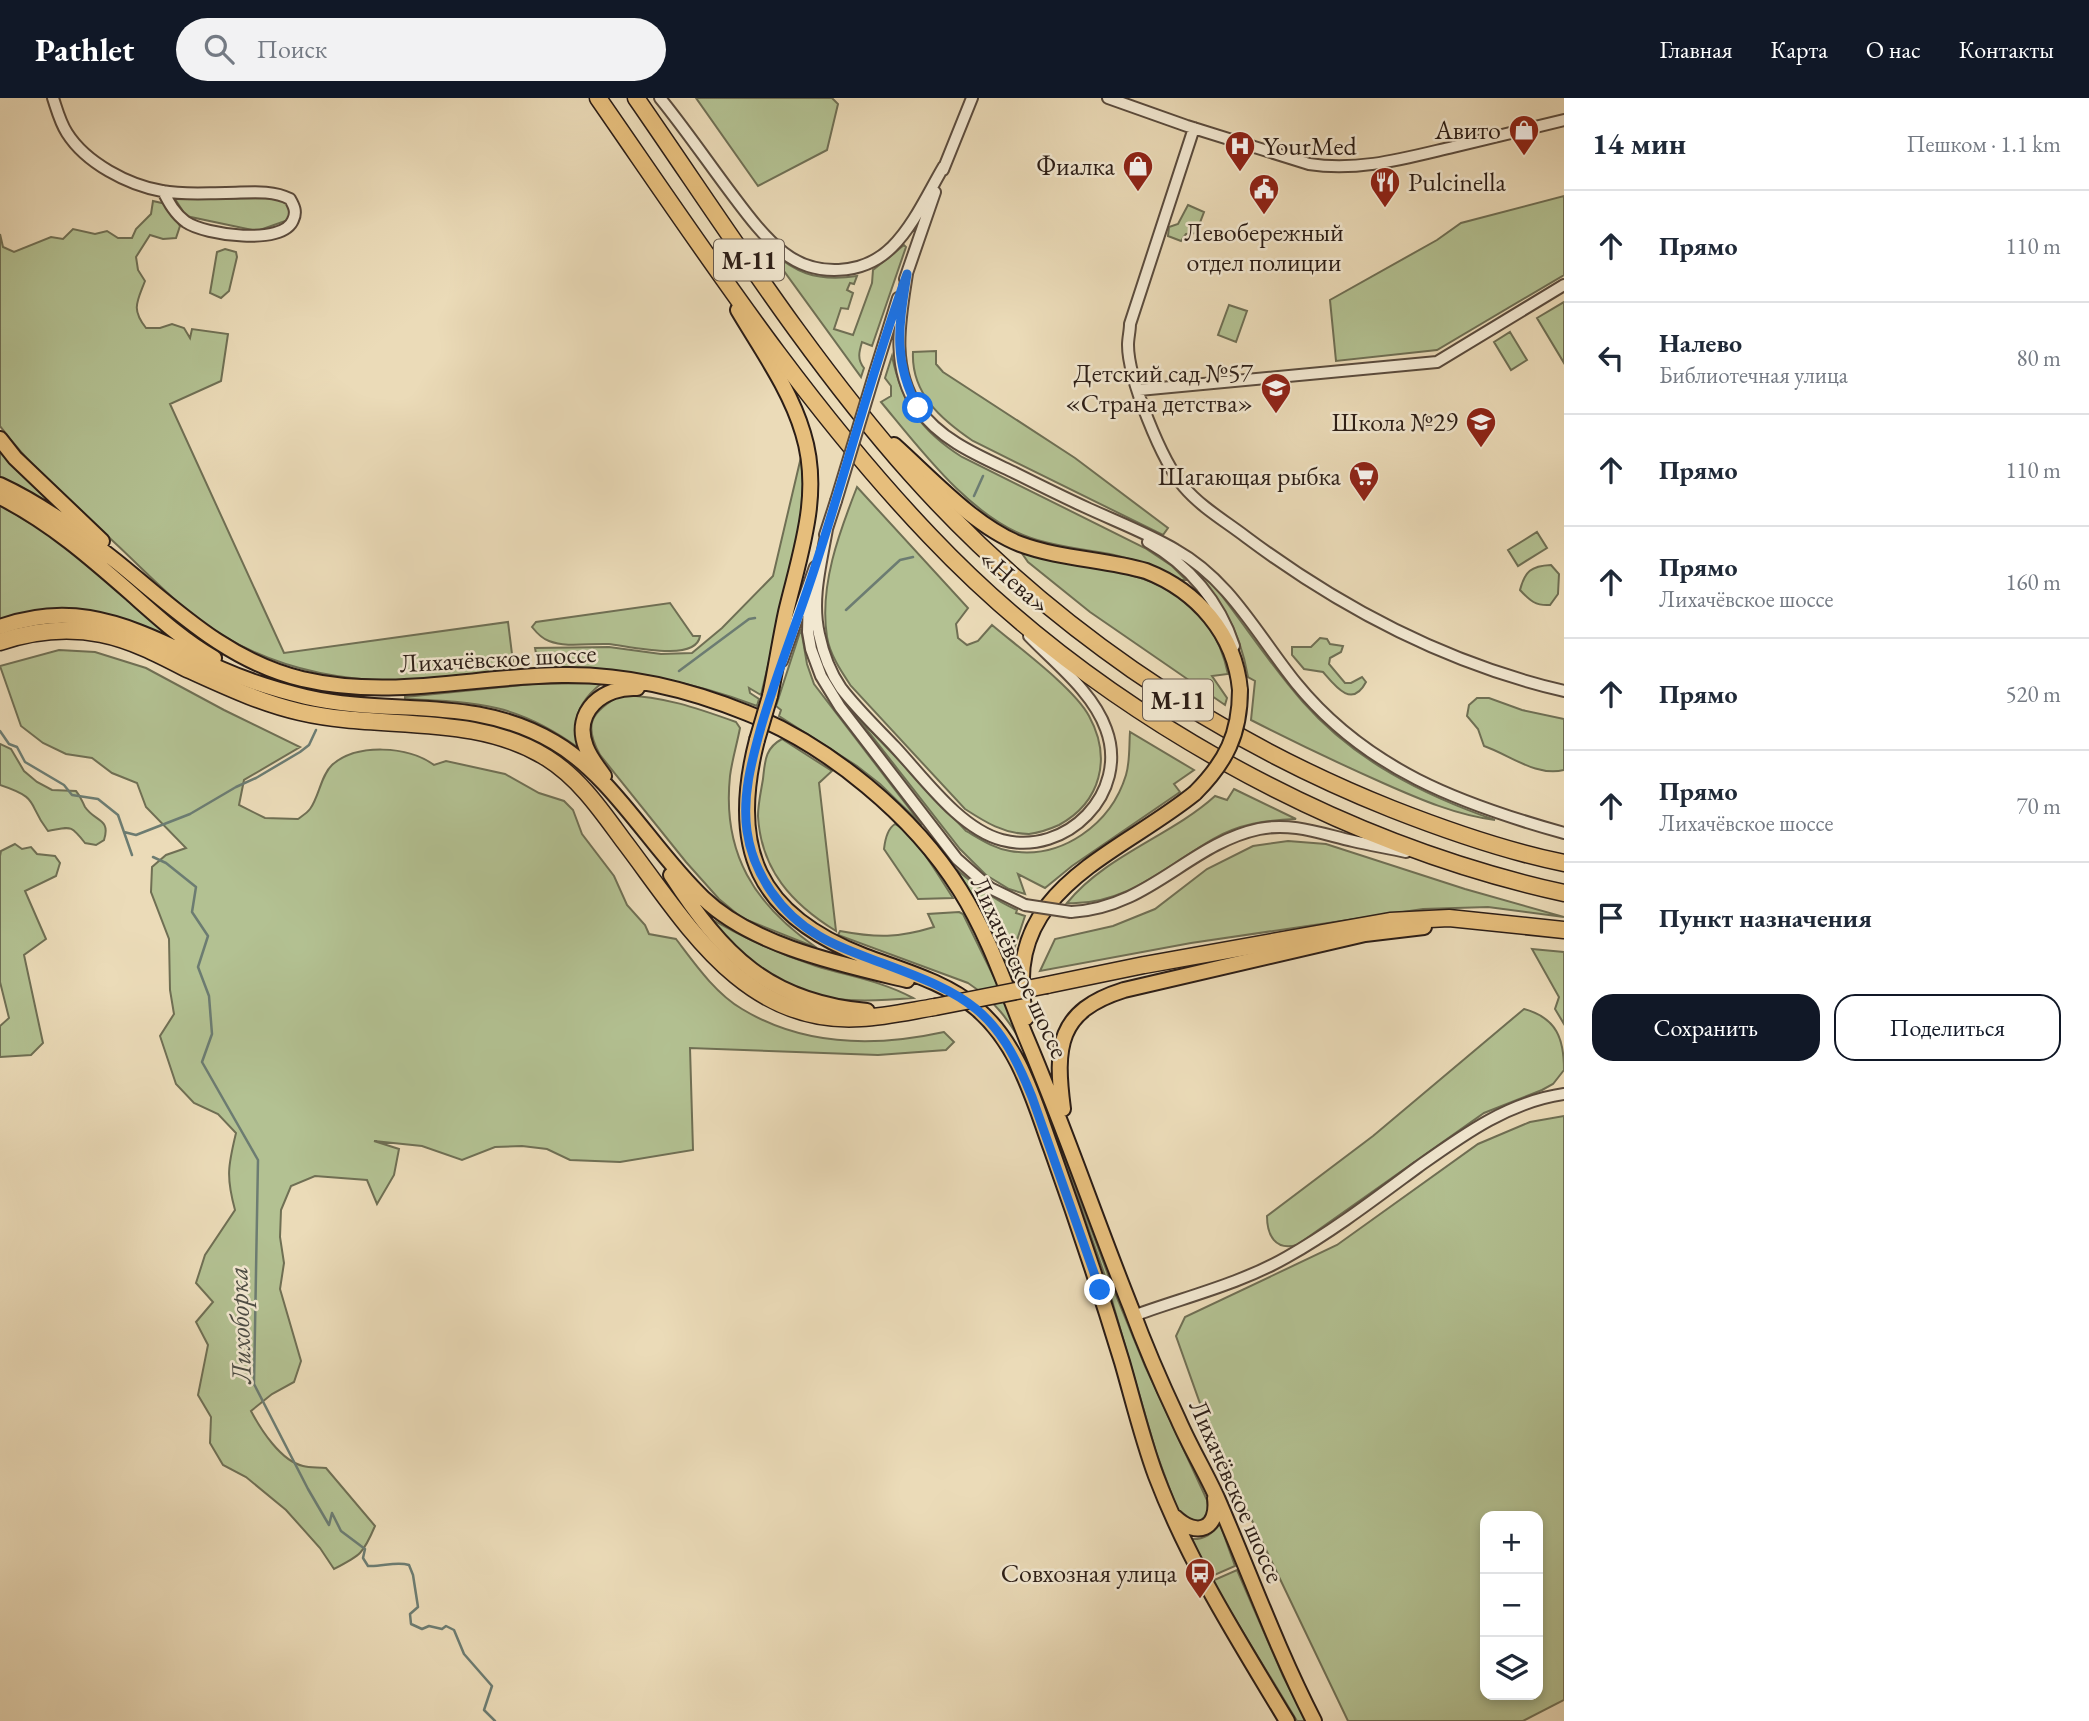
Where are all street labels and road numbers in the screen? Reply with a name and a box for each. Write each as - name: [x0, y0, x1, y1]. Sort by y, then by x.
- road number: М-11: [714, 240, 784, 280]
- street label: «Нева»: [972, 541, 1058, 621]
- street label: Лихачёвское шоссе: [399, 636, 597, 680]
- road number: М-11: [1143, 680, 1213, 720]
- street label: Лихачёвское шоссе: [963, 870, 1077, 1064]
- street label: Лихачёвское шоссе: [1181, 1394, 1293, 1588]

